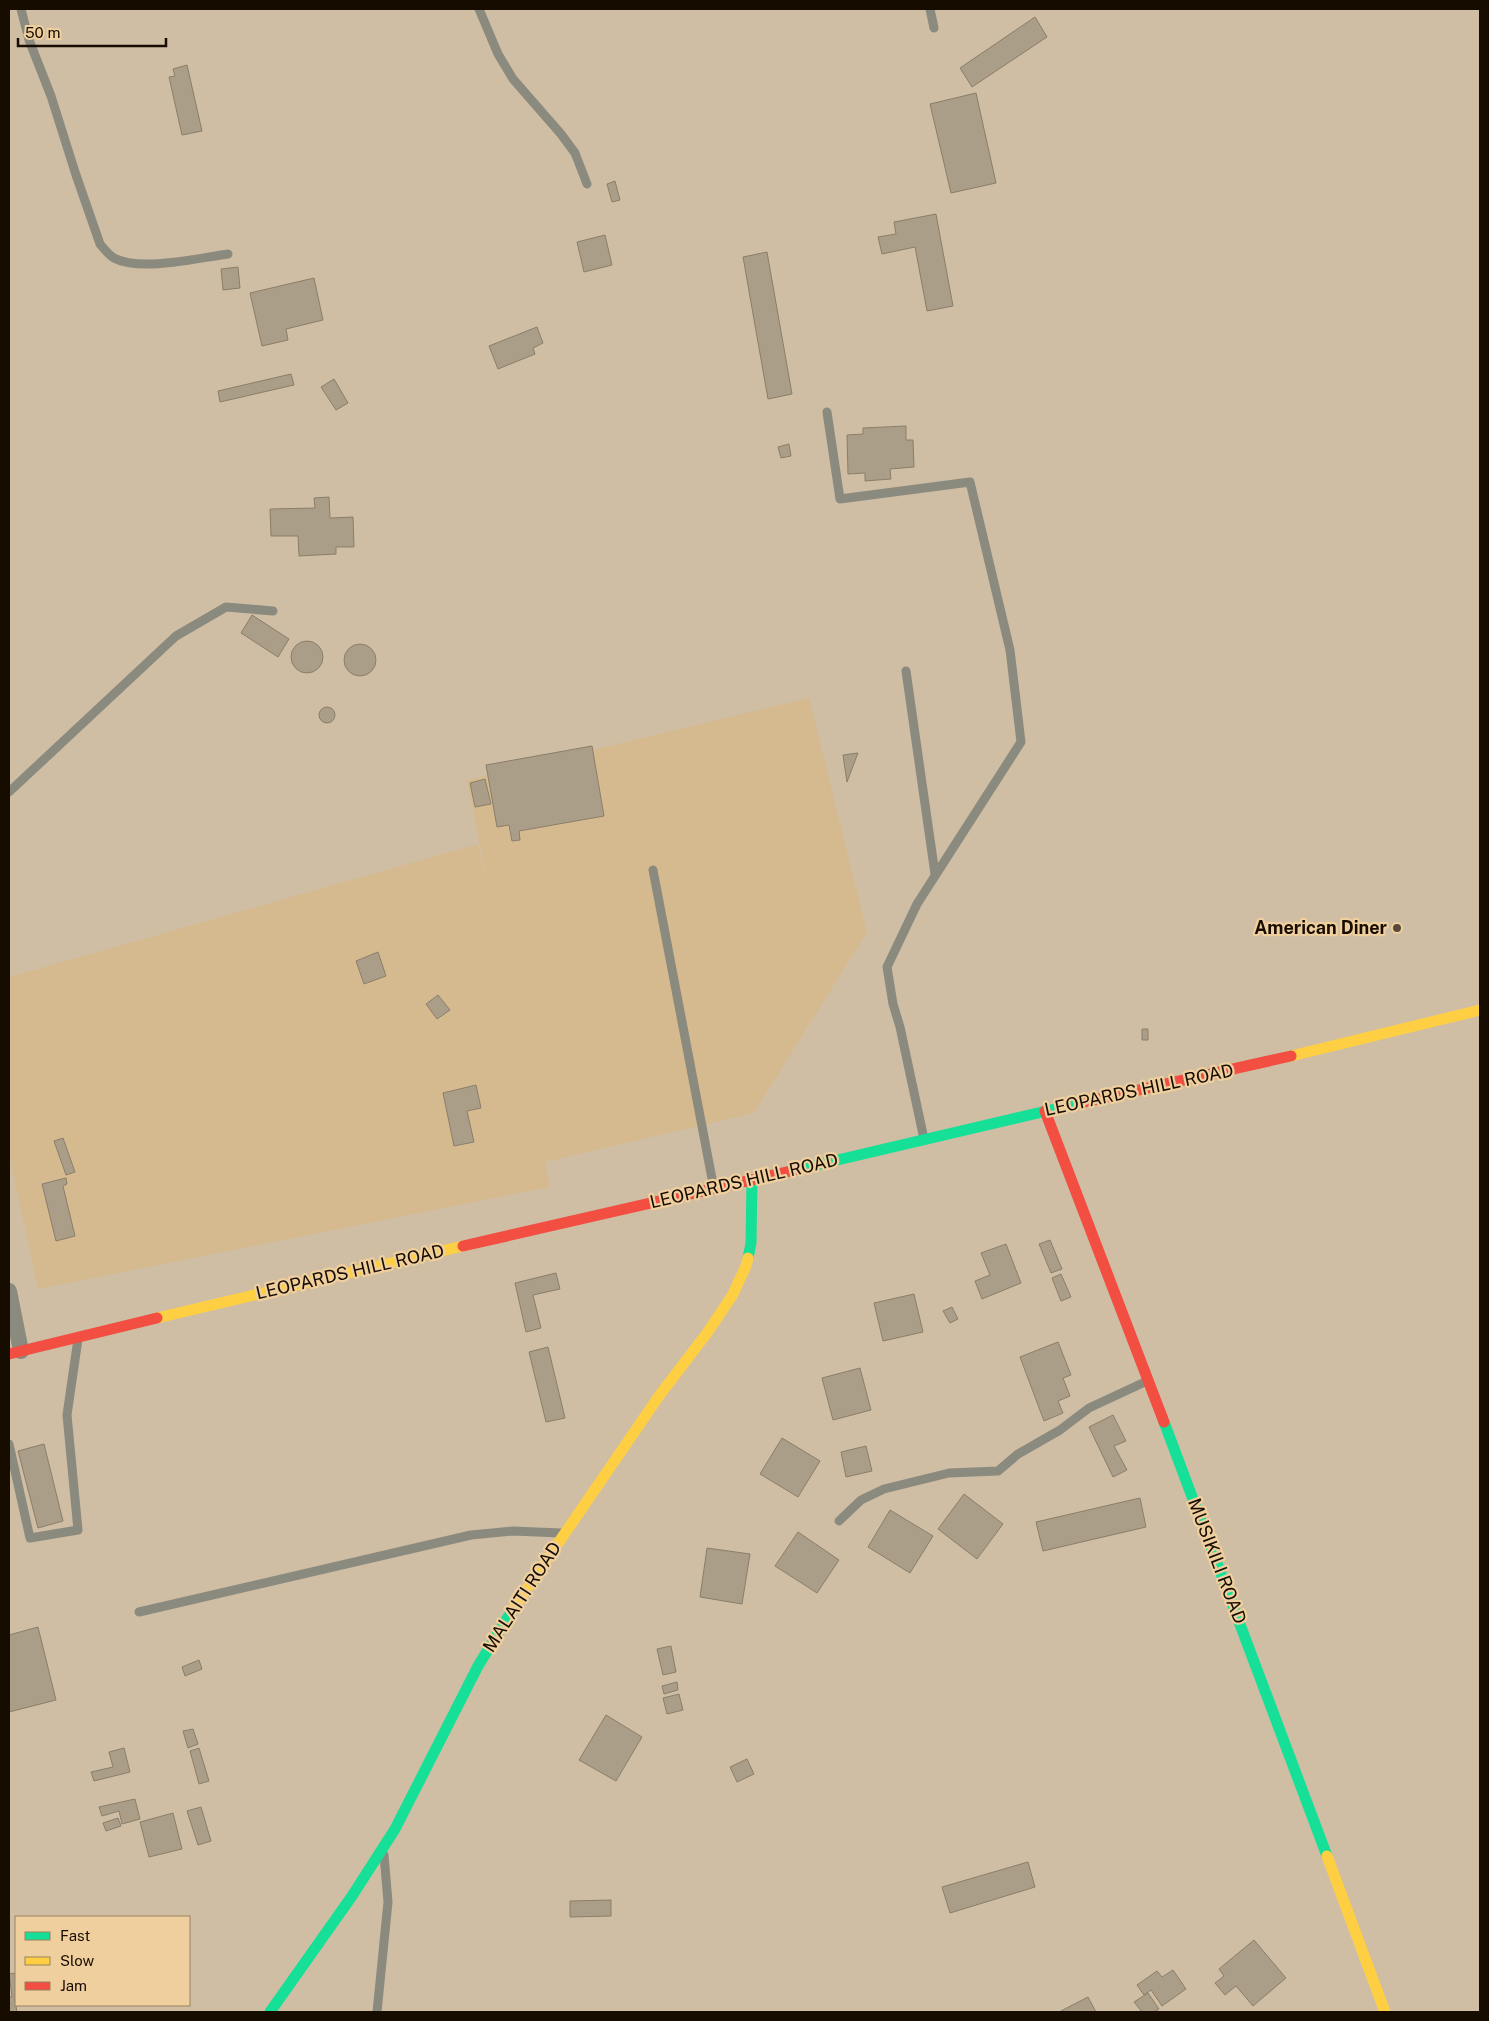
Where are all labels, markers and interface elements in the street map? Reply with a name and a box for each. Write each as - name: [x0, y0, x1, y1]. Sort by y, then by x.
- scale bar: [18, 15, 165, 47]
- text: 50 m: [25, 24, 60, 41]
- place label: American Diner: [1254, 917, 1388, 938]
- marker: American Diner: [1391, 922, 1403, 934]
- street label: LEOPARDS HILL ROAD: [1042, 1059, 1235, 1120]
- street label: LEOPARDS HILL ROAD: [648, 1149, 840, 1212]
- street label: LEOPARDS HILL ROAD: [254, 1240, 446, 1303]
- street label: MUSIKILI ROAD: [1184, 1495, 1251, 1626]
- street label: MALAITI ROAD: [478, 1538, 565, 1656]
- legend: [15, 1916, 190, 2006]
- text: Fast: [60, 1927, 90, 1944]
- text: Slow: [60, 1952, 95, 1969]
- text: Jam: [60, 1977, 87, 1994]

